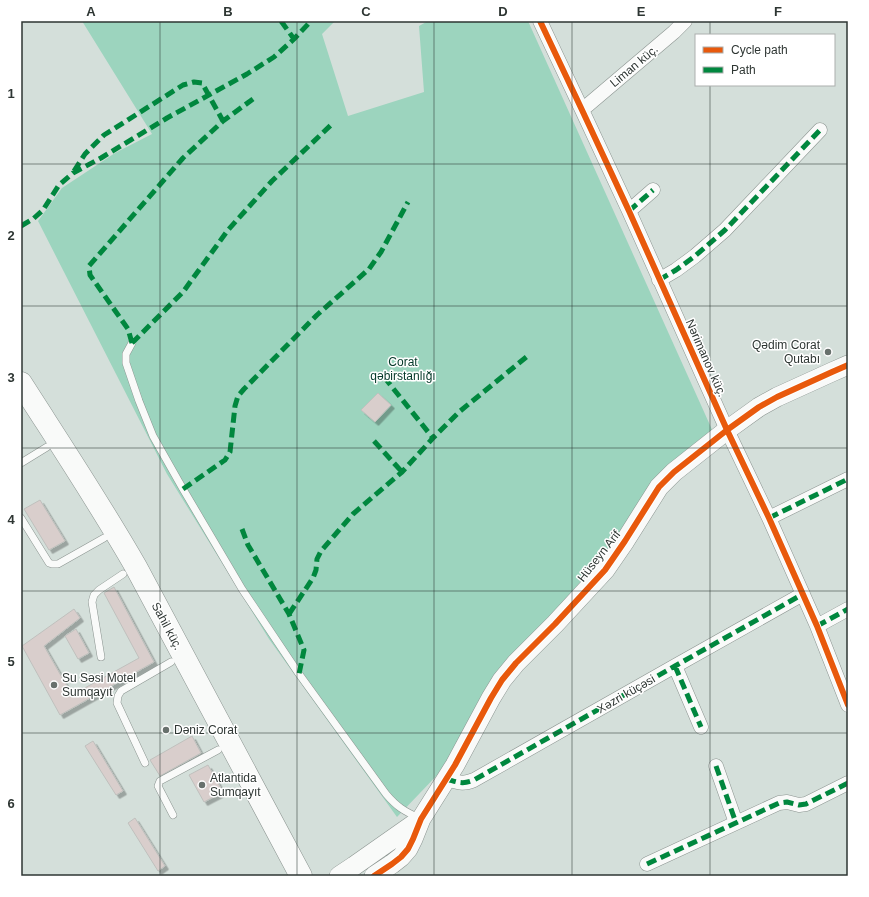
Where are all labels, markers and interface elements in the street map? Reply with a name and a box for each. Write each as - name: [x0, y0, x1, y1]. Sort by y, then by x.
- text: A: [86, 4, 96, 19]
- text: B: [223, 4, 233, 19]
- text: C: [361, 4, 371, 19]
- text: D: [498, 4, 508, 19]
- text: E: [637, 4, 646, 19]
- text: F: [774, 4, 782, 19]
- legend: [695, 34, 835, 86]
- street label: Liman küç.: [607, 42, 661, 90]
- text: Cycle path: [731, 43, 788, 57]
- text: Path: [731, 63, 756, 77]
- text: 1: [7, 86, 15, 101]
- text: 2: [7, 228, 15, 243]
- street label: Nərimanov küç.: [683, 317, 729, 399]
- place label: Qədim Corat Qutabı: [752, 338, 821, 366]
- marker: Qədim Corat Qutabı: [823, 347, 833, 357]
- park label: Corat qəbirstanlığı: [370, 355, 436, 383]
- text: 3: [7, 370, 15, 385]
- text: 4: [7, 512, 15, 527]
- street label: Hüseyn Arif: [575, 527, 624, 584]
- street label: Sahil küç.: [149, 600, 185, 652]
- text: 5: [7, 654, 15, 669]
- place label: Su Səsi Motel Sumqayıt: [62, 671, 136, 699]
- street label: Xəzri küçəsi: [594, 672, 658, 716]
- marker: Su Səsi Motel Sumqayıt: [49, 680, 59, 690]
- place label: Dəniz Corat: [174, 723, 238, 737]
- marker: Dəniz Corat: [161, 725, 171, 735]
- place label: Atlantida Sumqayıt: [210, 771, 261, 799]
- marker: Atlantida Sumqayıt: [197, 780, 207, 790]
- text: 6: [7, 796, 15, 811]

